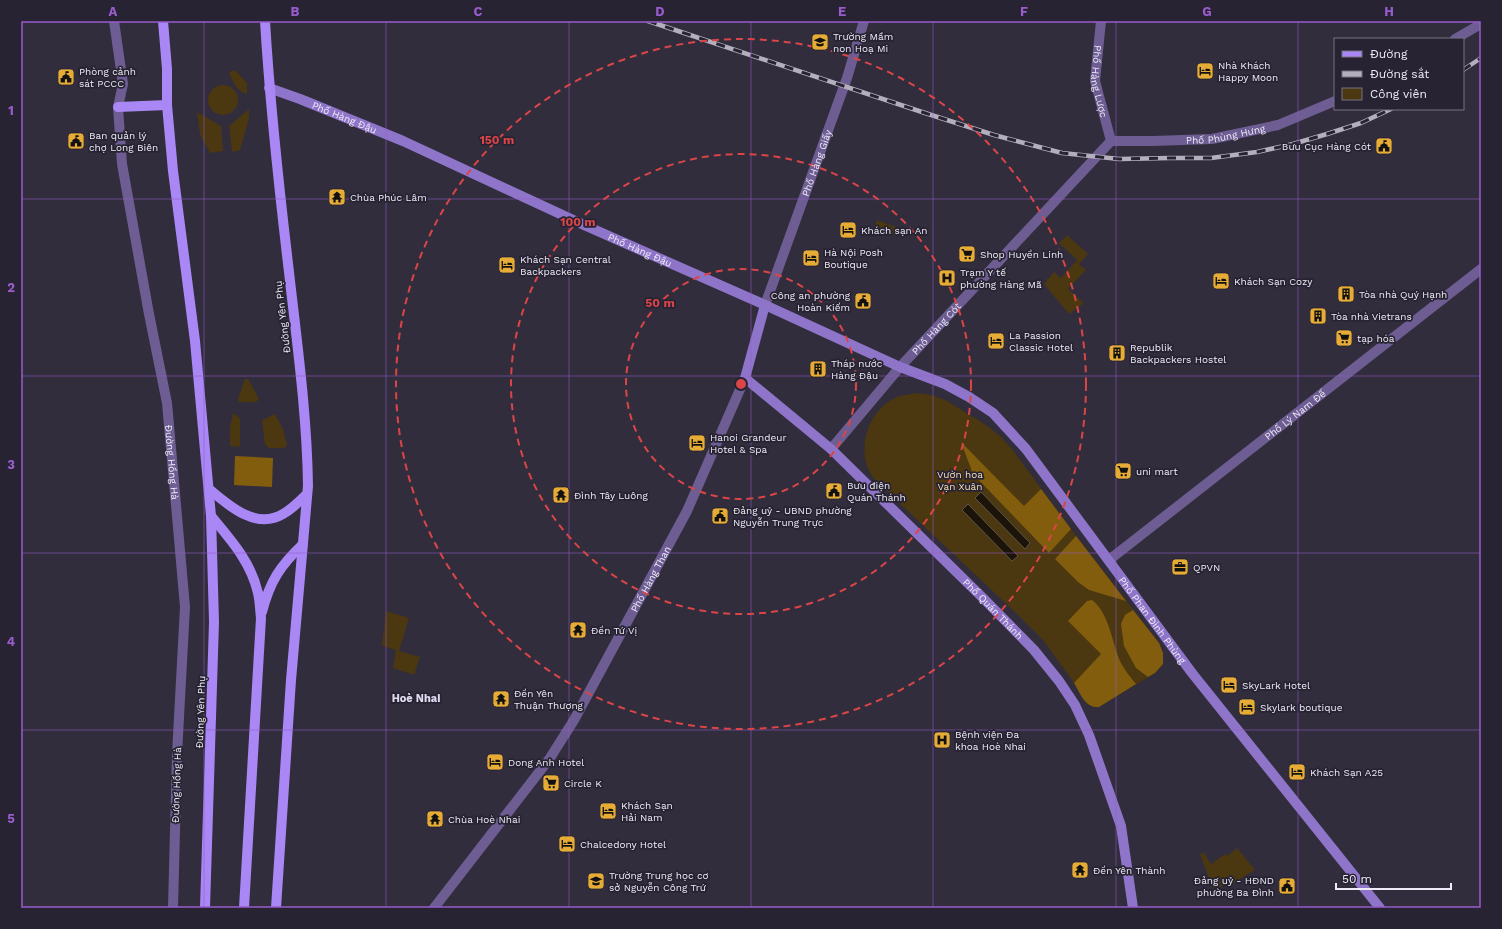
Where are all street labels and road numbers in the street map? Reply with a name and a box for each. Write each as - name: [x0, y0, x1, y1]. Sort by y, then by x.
- street label: Phố Hàng Lược: [1089, 45, 1110, 119]
- street label: Phố Hàng Đậu: [310, 100, 378, 136]
- street label: Phố Phùng Hưng: [1186, 123, 1267, 146]
- street label: Phố Hàng Giấy: [800, 128, 834, 198]
- street label: Phố Hàng Đậu: [606, 231, 674, 269]
- street label: Đường Yên Phụ: [273, 280, 292, 354]
- street label: Phố Hàng Cót: [910, 300, 964, 357]
- street label: Phố Lý Nam Đế: [1263, 388, 1328, 442]
- street label: Đường Hồng Hà: [163, 424, 181, 501]
- street label: Phố Hàng Than: [628, 544, 673, 614]
- street label: Phố Phan Đình Phùng: [1117, 575, 1188, 666]
- street label: Phố Quán Thánh: [961, 577, 1025, 642]
- street label: Đường Yên Phụ: [194, 675, 207, 749]
- street label: Đường Hồng Hà: [170, 747, 183, 823]

